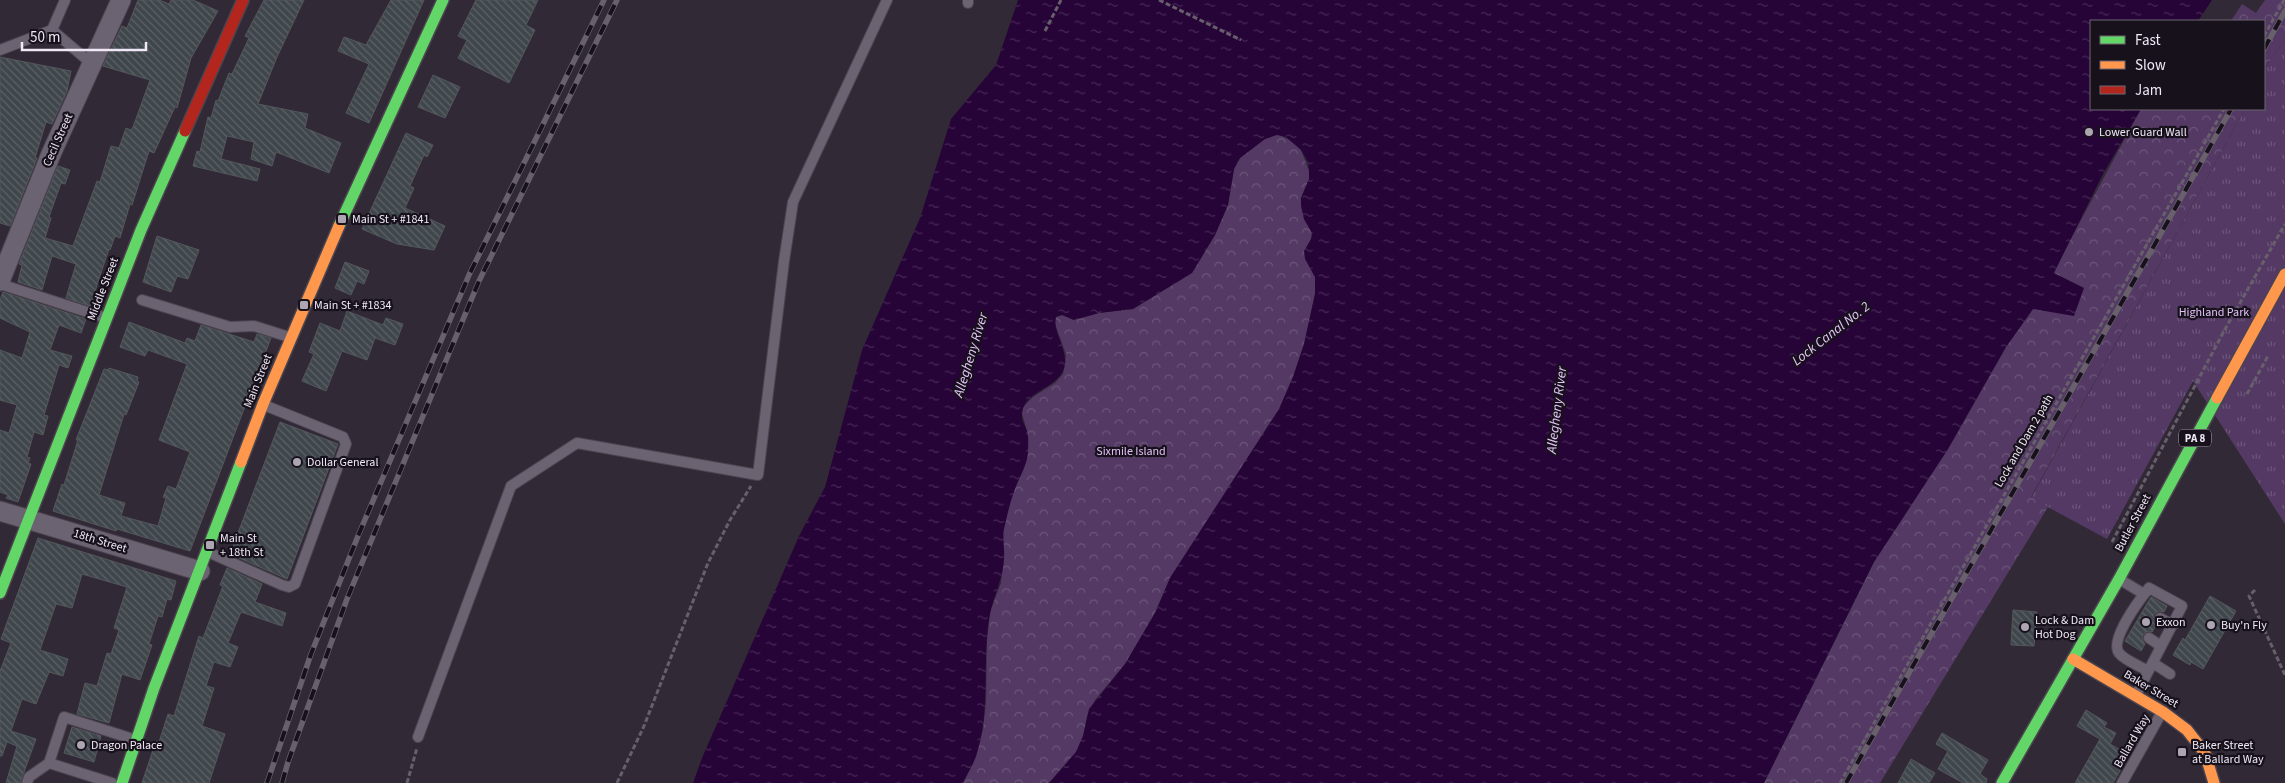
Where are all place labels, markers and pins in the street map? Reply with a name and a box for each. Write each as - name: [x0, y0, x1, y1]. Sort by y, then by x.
- place label: Lower Guard Wall: [2099, 124, 2187, 141]
- marker: Lower Guard Wall: [2083, 126, 2095, 138]
- place label: Main St + #1841: [352, 211, 429, 228]
- marker: Main St + #1841: [336, 213, 348, 225]
- place label: Main St + #1834: [314, 297, 391, 314]
- marker: Main St + #1834: [298, 299, 310, 311]
- place label: Dollar General: [307, 454, 378, 471]
- marker: Dollar General: [291, 456, 303, 468]
- place label: Main St + 18th St: [220, 530, 263, 561]
- marker: Main St + 18th St: [204, 539, 216, 551]
- place label: Lock & Dam Hot Dog: [2035, 612, 2094, 643]
- place label: Exxon: [2156, 614, 2186, 631]
- marker: Exxon: [2140, 616, 2152, 628]
- place label: Buy'n Fly: [2221, 617, 2267, 634]
- marker: Buy'n Fly: [2205, 619, 2217, 631]
- marker: Lock & Dam Hot Dog: [2019, 621, 2031, 633]
- place label: Dragon Palace: [91, 737, 162, 754]
- place label: Baker Street at Ballard Way: [2192, 737, 2264, 768]
- marker: Dragon Palace: [75, 739, 87, 751]
- marker: Baker Street at Ballard Way: [2176, 746, 2188, 758]

